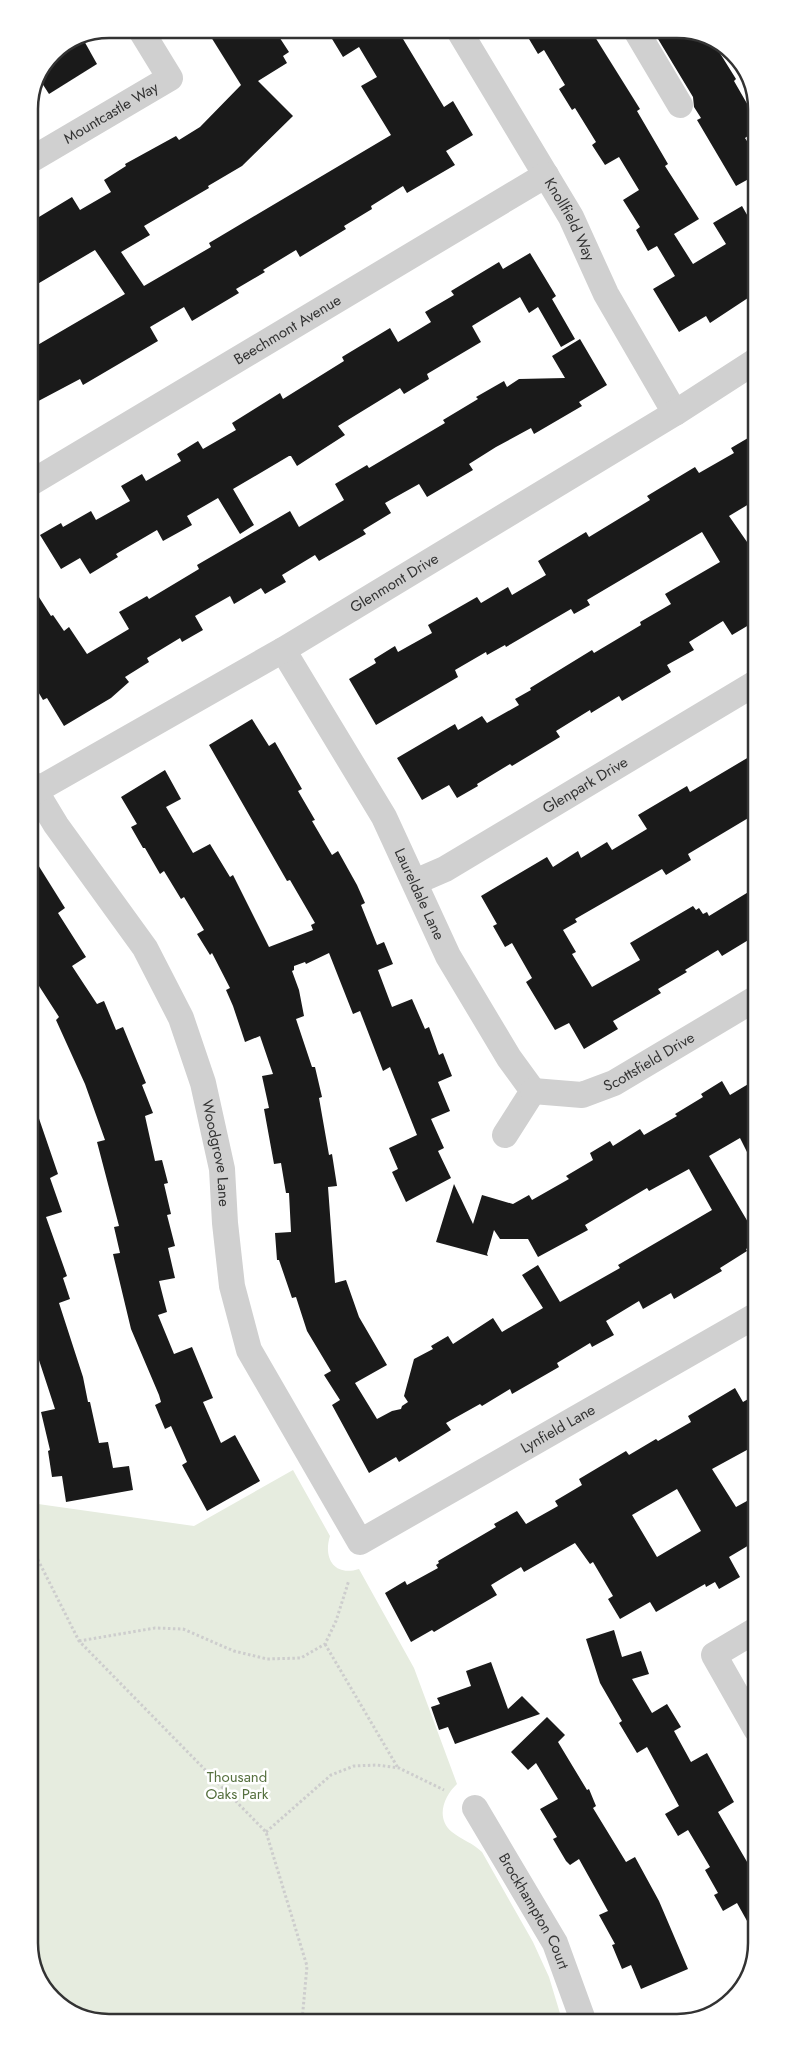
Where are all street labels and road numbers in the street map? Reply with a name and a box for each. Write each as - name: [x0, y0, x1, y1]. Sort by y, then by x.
- street label: Mountcastle Way: [59, 76, 163, 149]
- street label: Knollfield Way: [539, 174, 601, 265]
- street label: Beechmont Avenue: [230, 289, 345, 370]
- street label: Glenmont Drive: [346, 547, 443, 618]
- street label: Glenpark Drive: [538, 751, 632, 819]
- street label: Laureldale Lane: [389, 844, 450, 944]
- street label: Scottsfield Drive: [600, 1026, 699, 1097]
- street label: Woodgrove Lane: [196, 1098, 235, 1207]
- street label: Lynfield Lane: [517, 1399, 599, 1459]
- street label: Brockhampton Court: [493, 1849, 575, 1973]

